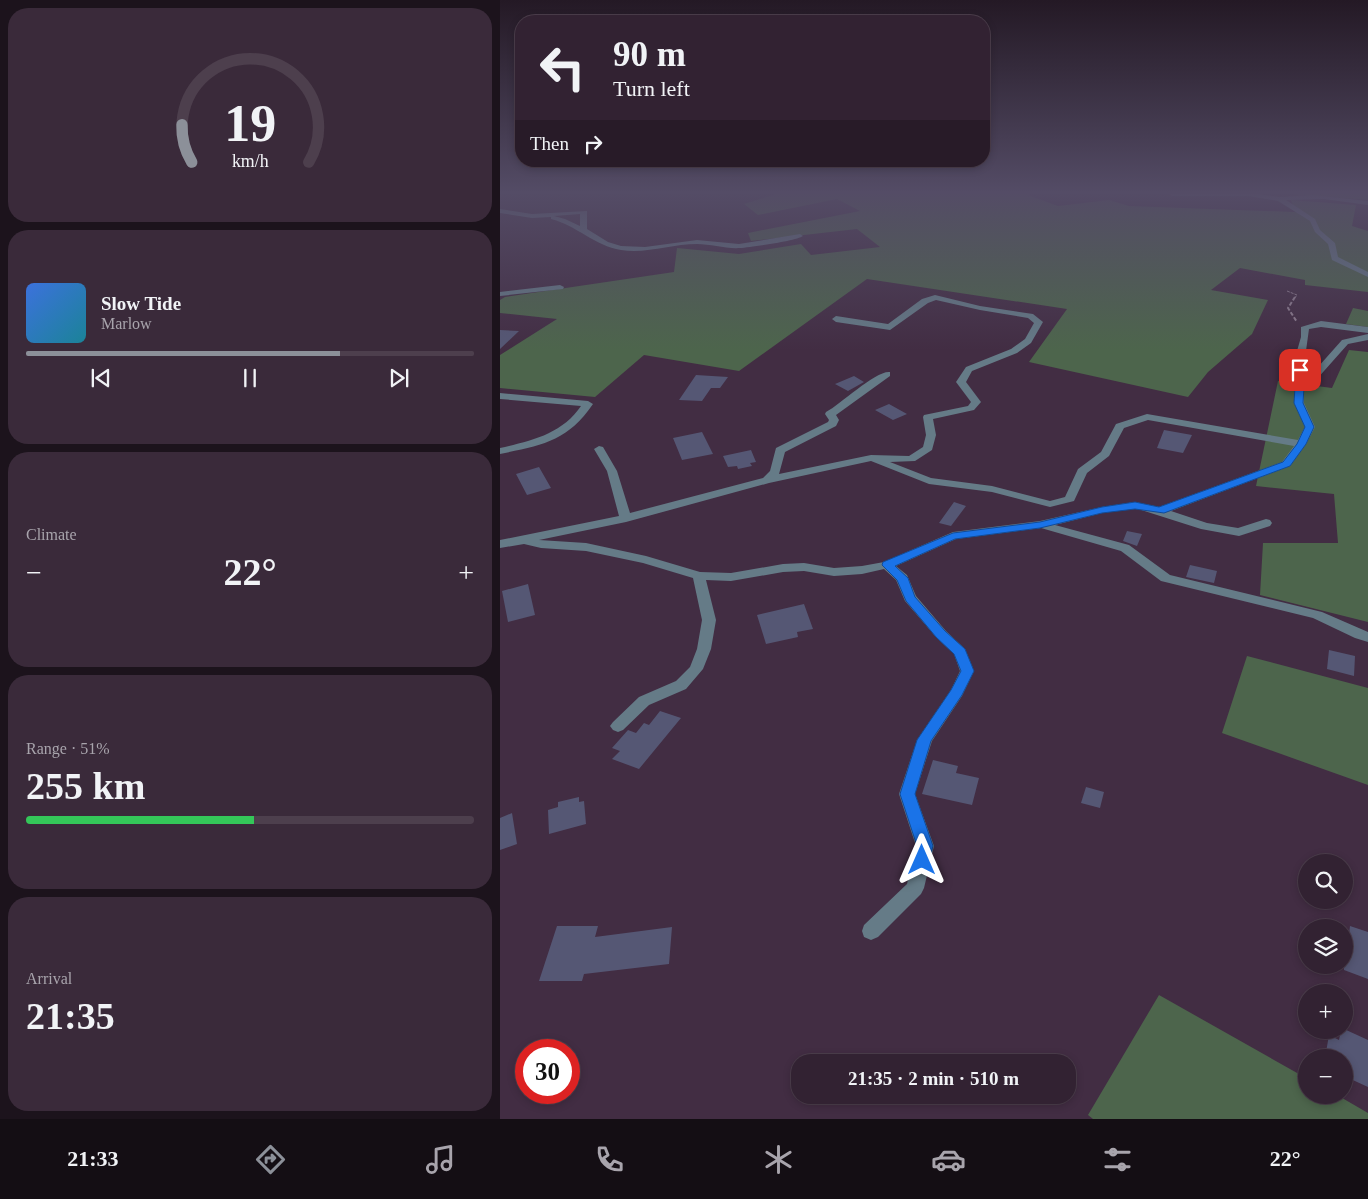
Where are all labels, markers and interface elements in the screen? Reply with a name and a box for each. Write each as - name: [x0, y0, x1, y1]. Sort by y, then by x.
- icon: left: [530, 35, 595, 100]
- text: 90 m: [613, 35, 686, 74]
- text: Turn left: [613, 76, 690, 101]
- text: 19: [224, 95, 276, 152]
- icon: right: [579, 130, 607, 158]
- text: Then: [530, 133, 569, 154]
- text: km/h: [232, 151, 268, 171]
- text: Slow Tide: [101, 293, 181, 314]
- text: Marlow: [101, 315, 152, 332]
- pin: [1279, 349, 1321, 391]
- icon: arrive: [1286, 356, 1314, 384]
- icon: previous: [87, 364, 115, 392]
- icon: pause: [236, 364, 264, 392]
- icon: next: [385, 364, 413, 392]
- text: Climate: [26, 526, 77, 543]
- text: 22°: [223, 551, 277, 593]
- text: −: [26, 557, 42, 588]
- text: +: [458, 557, 474, 588]
- text: Range · 51%: [26, 740, 110, 757]
- text: 255 km: [26, 765, 145, 807]
- position arrow: [895, 833, 947, 885]
- map controls: [1298, 854, 1353, 1104]
- button: search: [1298, 854, 1353, 909]
- button: layers: [1298, 919, 1353, 974]
- text: Arrival: [26, 970, 72, 987]
- button: +: [1298, 984, 1353, 1039]
- text: 21:35: [26, 995, 115, 1037]
- speed limit sign: 30: [515, 1039, 580, 1104]
- button: −: [1298, 1049, 1353, 1104]
- text: 21:35 · 2 min · 510 m: [848, 1068, 1019, 1089]
- icon: directions: [253, 1142, 288, 1177]
- icon: music: [423, 1142, 458, 1177]
- icon: phone: [592, 1142, 627, 1177]
- icon: climate: [761, 1142, 796, 1177]
- icon: car: [931, 1142, 966, 1177]
- icon: filters: [1100, 1142, 1135, 1177]
- text: 21:33: [67, 1146, 119, 1171]
- text: 22°: [1270, 1146, 1301, 1171]

